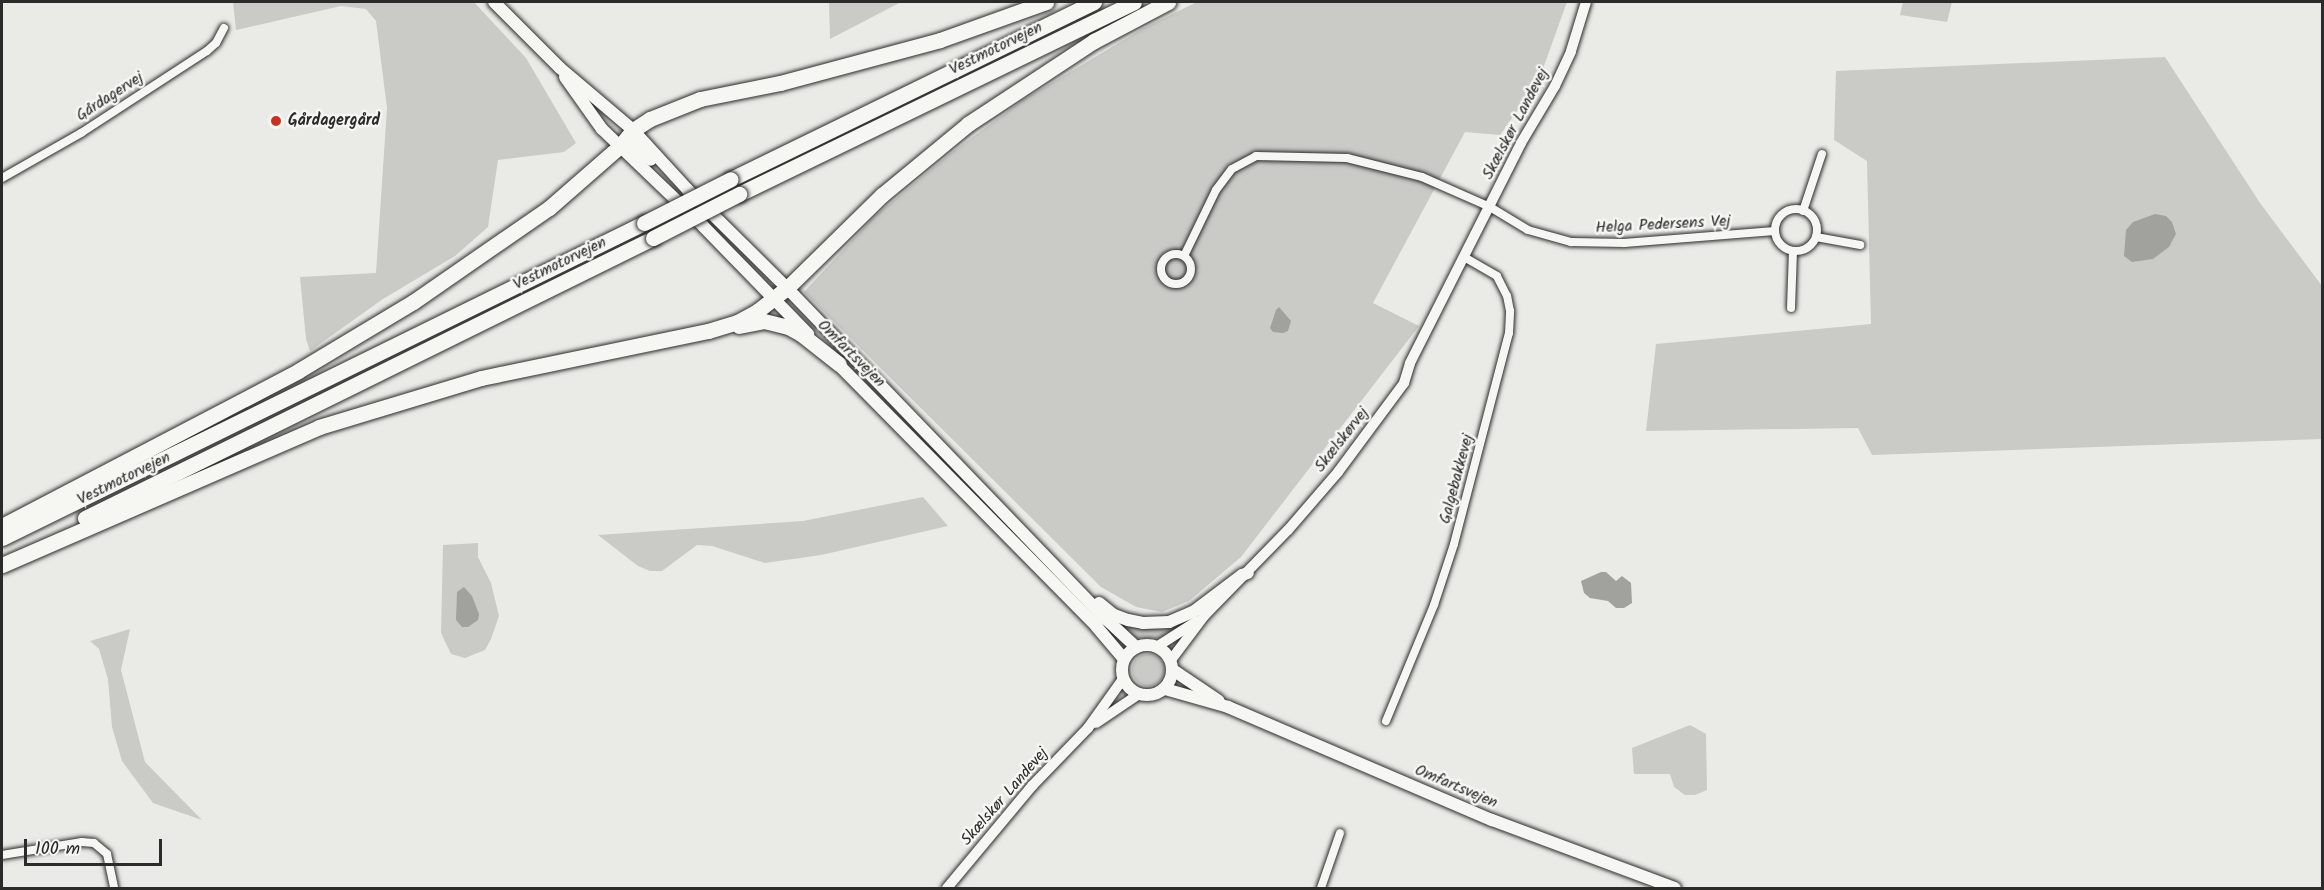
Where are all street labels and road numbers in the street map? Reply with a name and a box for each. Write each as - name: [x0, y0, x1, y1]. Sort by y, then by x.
- street label: Vestmotorvejen: [946, 18, 1046, 80]
- street label: Skælskør Landevej: [1479, 65, 1553, 183]
- street label: Gårdagervej: [73, 68, 147, 126]
- street label: Helga Pedersens Vej: [1595, 212, 1731, 238]
- street label: Vestmotorvejen: [510, 233, 610, 295]
- street label: Omfartsvejen: [813, 316, 889, 392]
- street label: Skælskørvej: [1311, 404, 1373, 476]
- street label: Galgebakkevej: [1436, 432, 1478, 526]
- street label: Vestmotorvejen: [74, 448, 174, 510]
- street label: Skælskør Landevej: [957, 744, 1053, 850]
- street label: Omfartsvejen: [1412, 761, 1500, 813]

